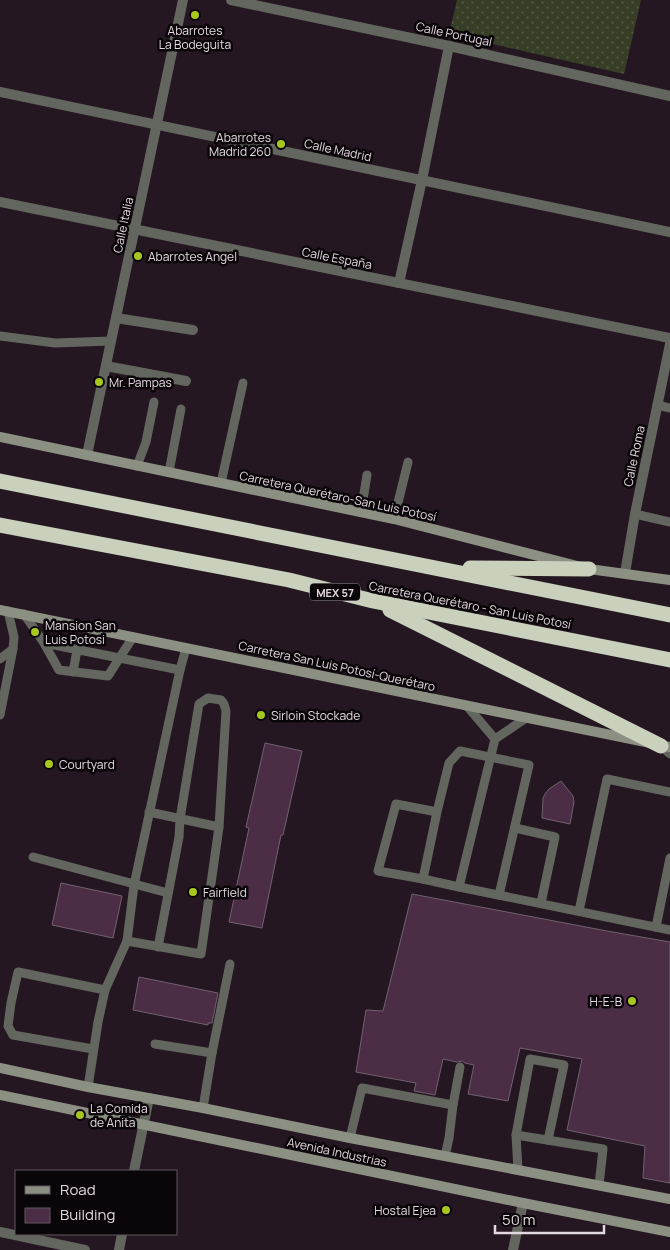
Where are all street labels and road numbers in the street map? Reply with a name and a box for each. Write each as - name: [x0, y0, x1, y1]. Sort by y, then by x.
- street label: Calle Portugal: [414, 18, 494, 50]
- street label: Calle Madrid: [303, 135, 373, 165]
- street label: Calle Italia: [109, 195, 137, 255]
- street label: Calle España: [301, 243, 373, 273]
- street label: Calle Roma: [619, 424, 649, 488]
- street label: Carretera Querétaro-San Luis Potosí: [238, 467, 438, 525]
- street label: Carretera Querétaro - San Luis Potosí: [367, 577, 573, 633]
- road number: MEX 57: [310, 584, 360, 600]
- street label: Carretera San Luis Potosí-Querétaro: [237, 637, 437, 695]
- street label: Avenida Industrias: [286, 1133, 388, 1171]

